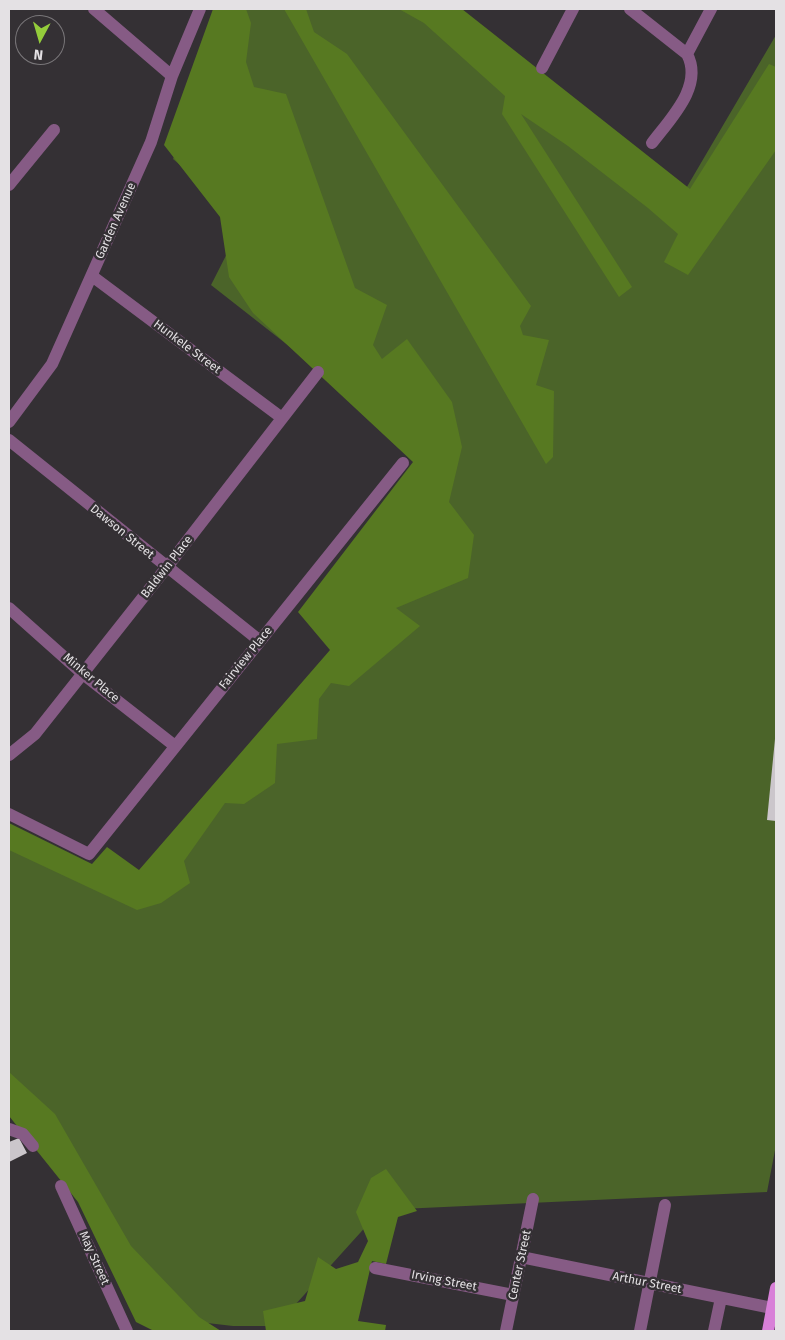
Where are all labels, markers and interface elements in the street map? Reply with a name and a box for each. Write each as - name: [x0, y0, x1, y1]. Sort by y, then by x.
- north arrow: [15, 15, 65, 65]
- text: N: [33, 45, 44, 63]
- street label: Garden Avenue: [93, 181, 139, 261]
- street label: Hunkele Street: [151, 317, 223, 377]
- street label: Dawson Street: [87, 502, 157, 562]
- street label: Baldwin Place: [138, 533, 196, 601]
- street label: Fairview Place: [216, 624, 276, 692]
- street label: Minker Place: [60, 650, 122, 706]
- street label: May Street: [76, 1229, 112, 1287]
- street label: Center Street: [506, 1229, 534, 1301]
- street label: Irving Street: [410, 1268, 478, 1294]
- street label: Arthur Street: [611, 1269, 683, 1297]

